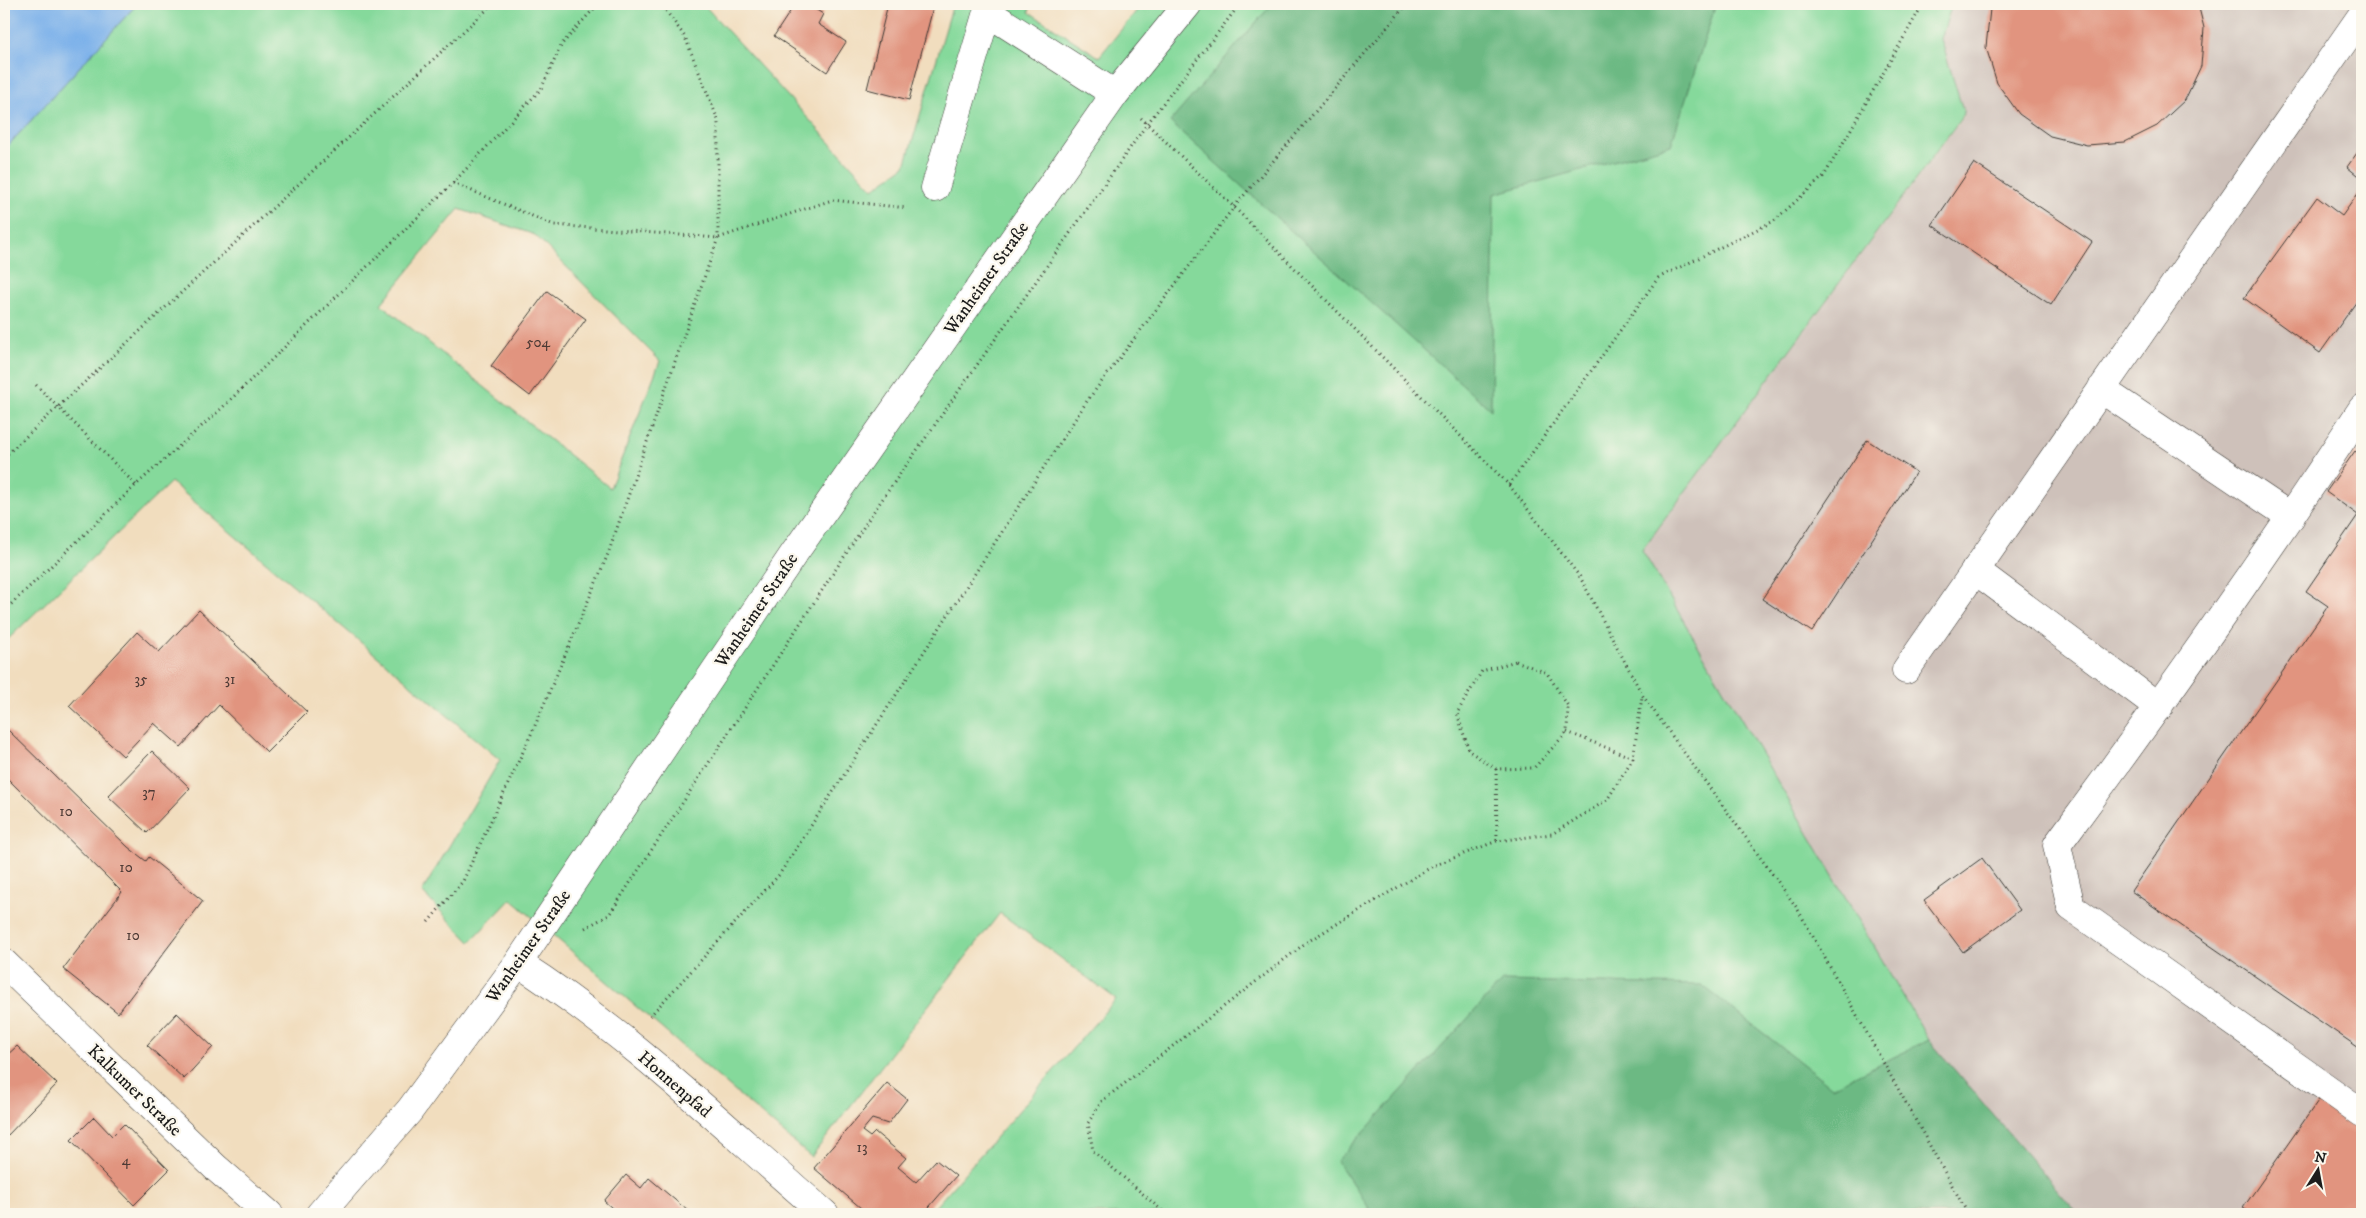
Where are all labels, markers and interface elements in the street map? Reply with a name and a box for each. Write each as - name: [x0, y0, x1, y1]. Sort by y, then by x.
- street label: Wanheimer Straße: [939, 218, 1034, 340]
- house number: 504: [526, 333, 550, 352]
- street label: Wanheimer Straße: [710, 549, 803, 673]
- house number: 35: [134, 670, 148, 689]
- house number: 31: [224, 670, 236, 689]
- house number: 37: [142, 783, 156, 802]
- house number: 10: [59, 802, 73, 821]
- house number: 10: [119, 858, 133, 877]
- street label: Wanheimer Straße: [481, 886, 576, 1008]
- house number: 10: [126, 926, 140, 945]
- street label: Kalkumer Straße: [83, 1040, 186, 1141]
- street label: Honnenpfad: [633, 1047, 716, 1123]
- house number: 13: [856, 1138, 868, 1157]
- north arrow: [2294, 1146, 2344, 1196]
- text: N: [2313, 1148, 2328, 1168]
- house number: 4: [122, 1151, 131, 1170]

